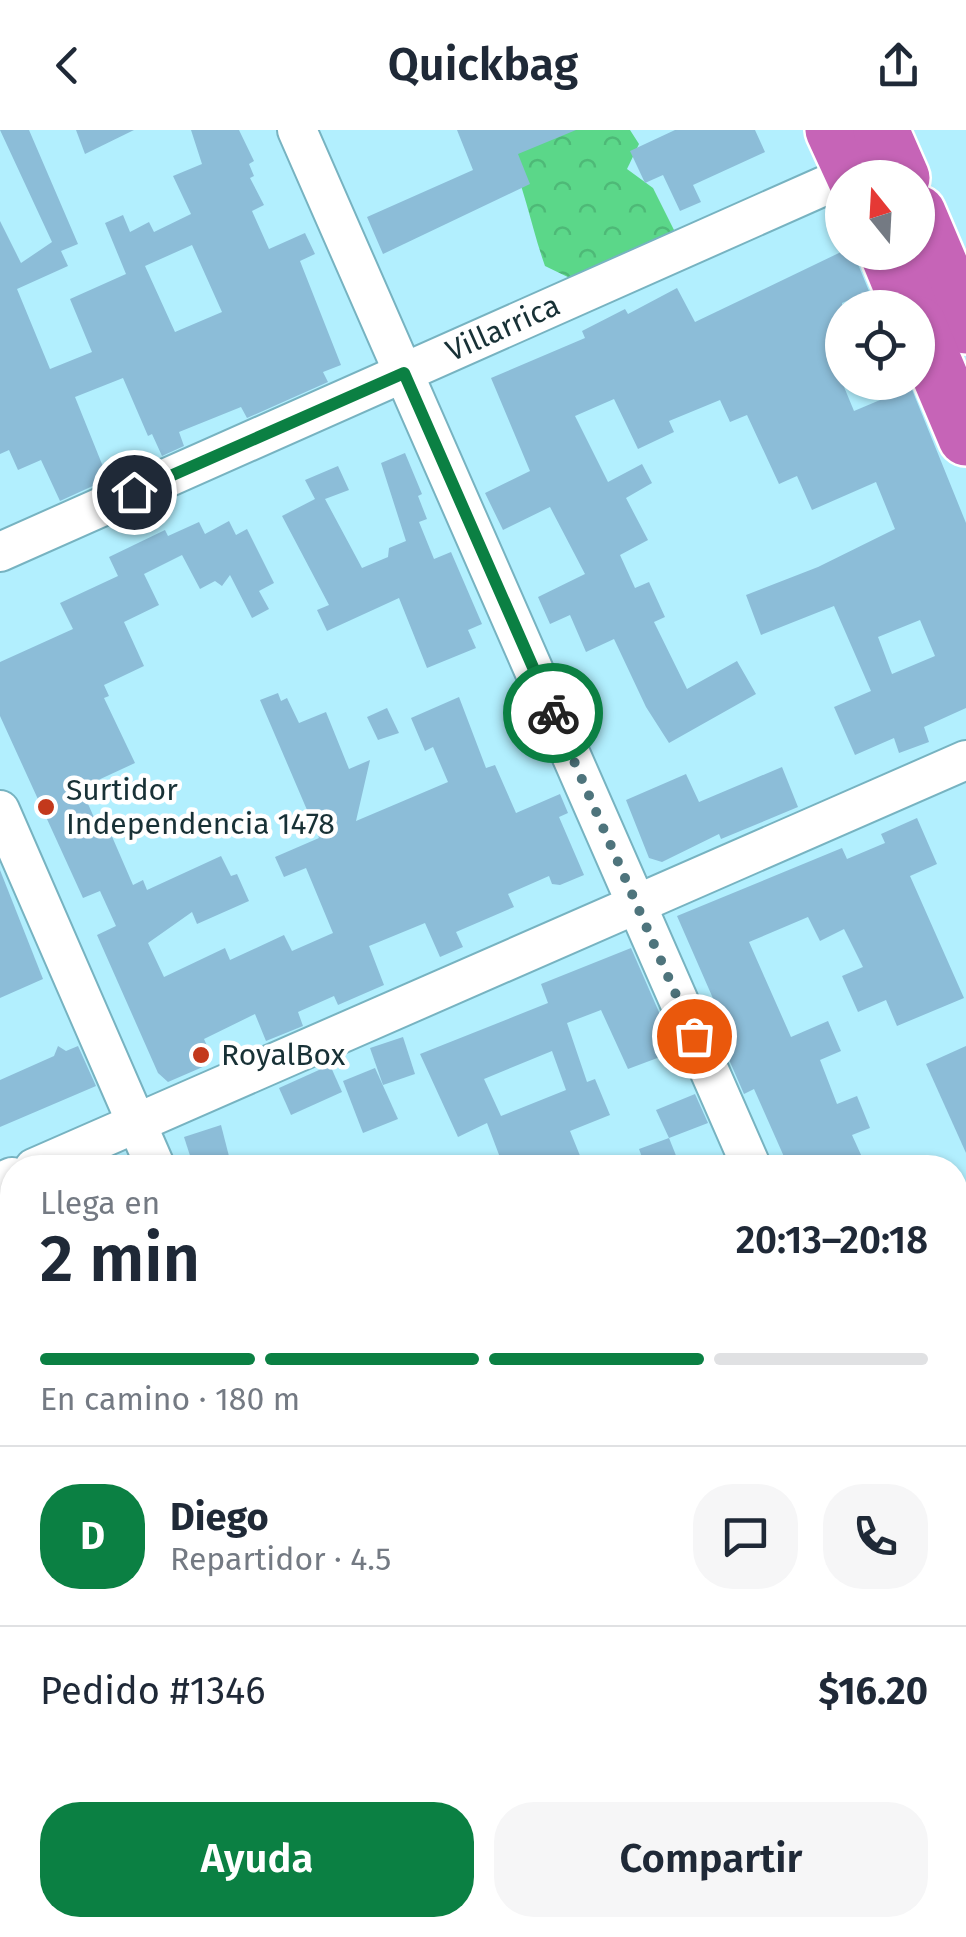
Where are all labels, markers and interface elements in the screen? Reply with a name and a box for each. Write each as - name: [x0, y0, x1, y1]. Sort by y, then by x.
- icon: back: [40, 38, 95, 93]
- text: Quickbag: [388, 38, 578, 92]
- icon: share: [871, 38, 926, 93]
- north arrow: [825, 160, 935, 270]
- map controls: [825, 160, 935, 400]
- street label: Villarrica: [440, 287, 566, 369]
- button: locate: [825, 290, 935, 400]
- pin: [92, 450, 177, 535]
- icon: home: [107, 465, 162, 520]
- courier: [503, 663, 603, 763]
- icon: bike: [526, 686, 581, 741]
- place label: Surtidor Independencia 1478: [66, 772, 335, 842]
- marker: Surtidor Independencia 1478: [35, 796, 57, 818]
- pin: [652, 994, 737, 1079]
- icon: bag: [667, 1009, 722, 1064]
- place label: RoyalBox: [221, 1037, 346, 1073]
- marker: RoyalBox: [190, 1044, 212, 1066]
- text: Llega en: [40, 1184, 160, 1222]
- text: 20:13–20:18: [736, 1217, 928, 1263]
- text: 2 min: [40, 1220, 200, 1298]
- text: En camino · 180 m: [40, 1380, 300, 1418]
- button: chat: [693, 1484, 798, 1589]
- button: phone: [823, 1484, 928, 1589]
- text: Diego: [170, 1494, 269, 1540]
- text: D: [80, 1513, 105, 1559]
- text: Repartidor · 4.5: [170, 1540, 391, 1578]
- text: Pedido #1346: [40, 1668, 265, 1714]
- text: $16.20: [818, 1668, 928, 1714]
- button: Ayuda: [40, 1802, 474, 1917]
- button: Compartir: [494, 1802, 928, 1917]

